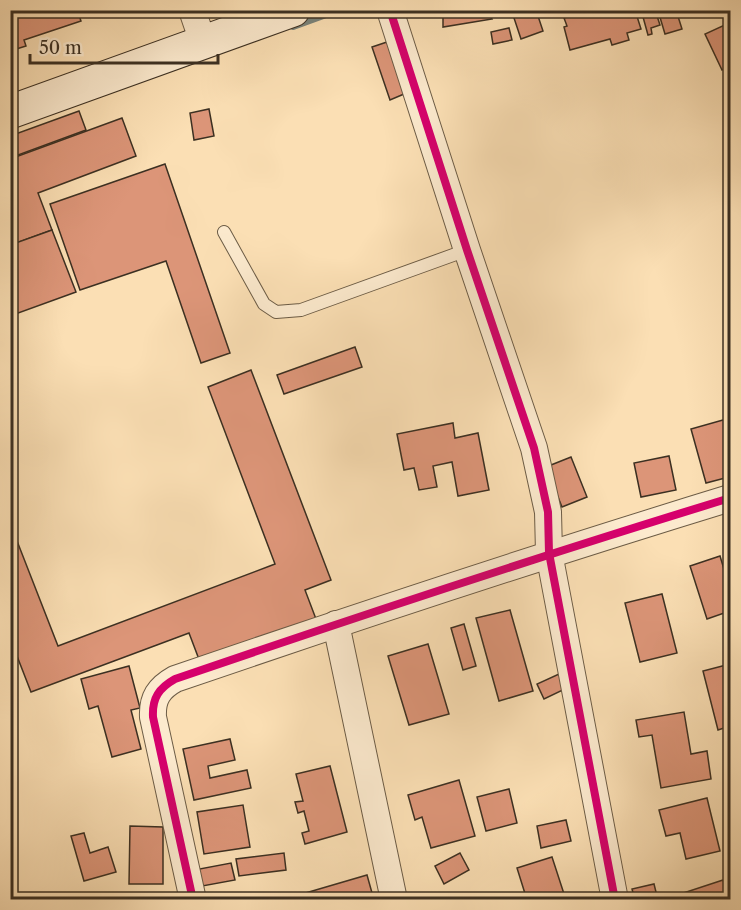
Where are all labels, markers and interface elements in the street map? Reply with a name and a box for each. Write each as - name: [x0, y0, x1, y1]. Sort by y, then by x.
- scale bar: [30, 27, 218, 65]
- text: 50 m: [39, 37, 82, 59]

